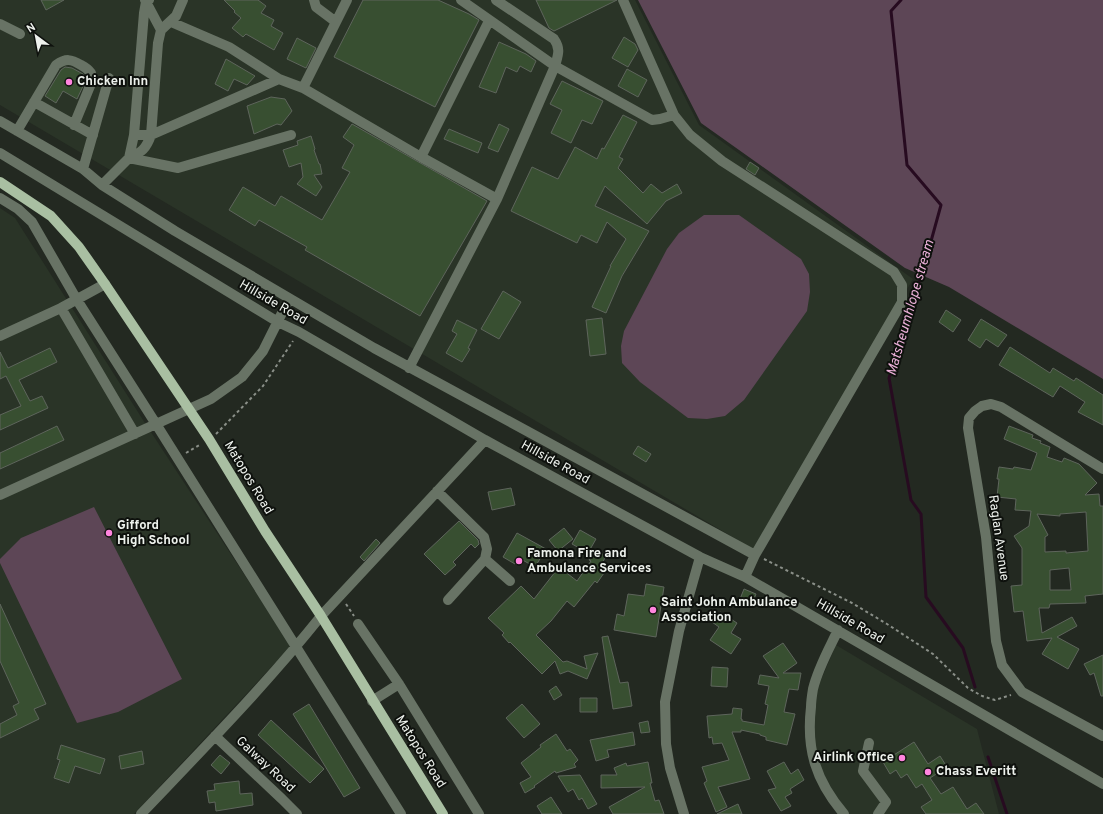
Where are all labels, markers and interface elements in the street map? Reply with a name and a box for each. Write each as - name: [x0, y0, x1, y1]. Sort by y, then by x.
- north arrow: [16, 16, 56, 56]
- text: N: [24, 20, 38, 36]
- place label: Chicken Inn: [77, 74, 148, 90]
- marker: Chicken Inn: [64, 77, 74, 87]
- water label: Matsheumhlope stream: [883, 238, 939, 378]
- street label: Hillside Road: [236, 277, 310, 329]
- street label: Matopos Road: [220, 438, 276, 518]
- street label: Hillside Road: [518, 438, 592, 488]
- street label: Raglan Avenue: [984, 494, 1012, 582]
- place label: Gifford High School: [117, 518, 190, 549]
- marker: Gifford High School: [104, 528, 114, 538]
- place label: Famona Fire and Ambulance Services: [527, 546, 651, 577]
- marker: Famona Fire and Ambulance Services: [514, 556, 524, 566]
- place label: Saint John Ambulance Association: [661, 595, 798, 626]
- street label: Hillside Road: [813, 596, 887, 648]
- marker: Saint John Ambulance Association: [648, 605, 658, 615]
- street label: Matopos Road: [391, 713, 449, 791]
- street label: Galway Road: [232, 734, 298, 796]
- place label: Airlink Office: [813, 750, 894, 766]
- marker: Airlink Office: [897, 753, 907, 763]
- place label: Chass Everitt: [936, 764, 1016, 780]
- marker: Chass Everitt: [923, 767, 933, 777]

